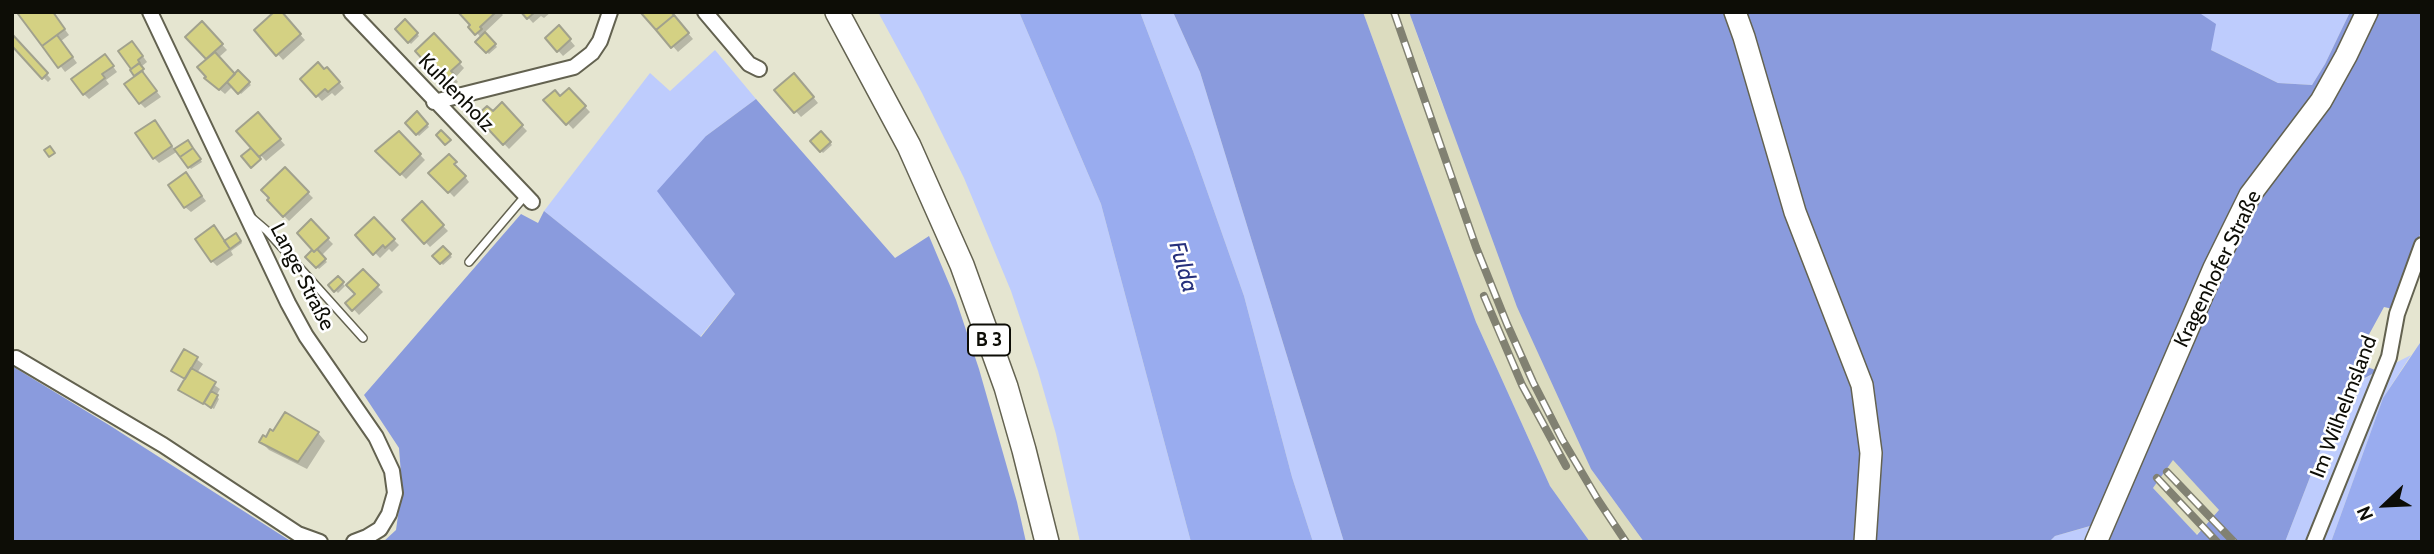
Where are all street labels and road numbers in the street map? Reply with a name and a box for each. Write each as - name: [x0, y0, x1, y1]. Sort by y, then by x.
- street label: Kuhlenholz: [413, 49, 499, 137]
- street label: Kragenhofer Straße: [2169, 186, 2267, 352]
- street label: Lange Straße: [264, 219, 340, 335]
- road number: B 3: [968, 324, 1010, 356]
- street label: Im Wilhelmsland: [2305, 332, 2383, 482]

